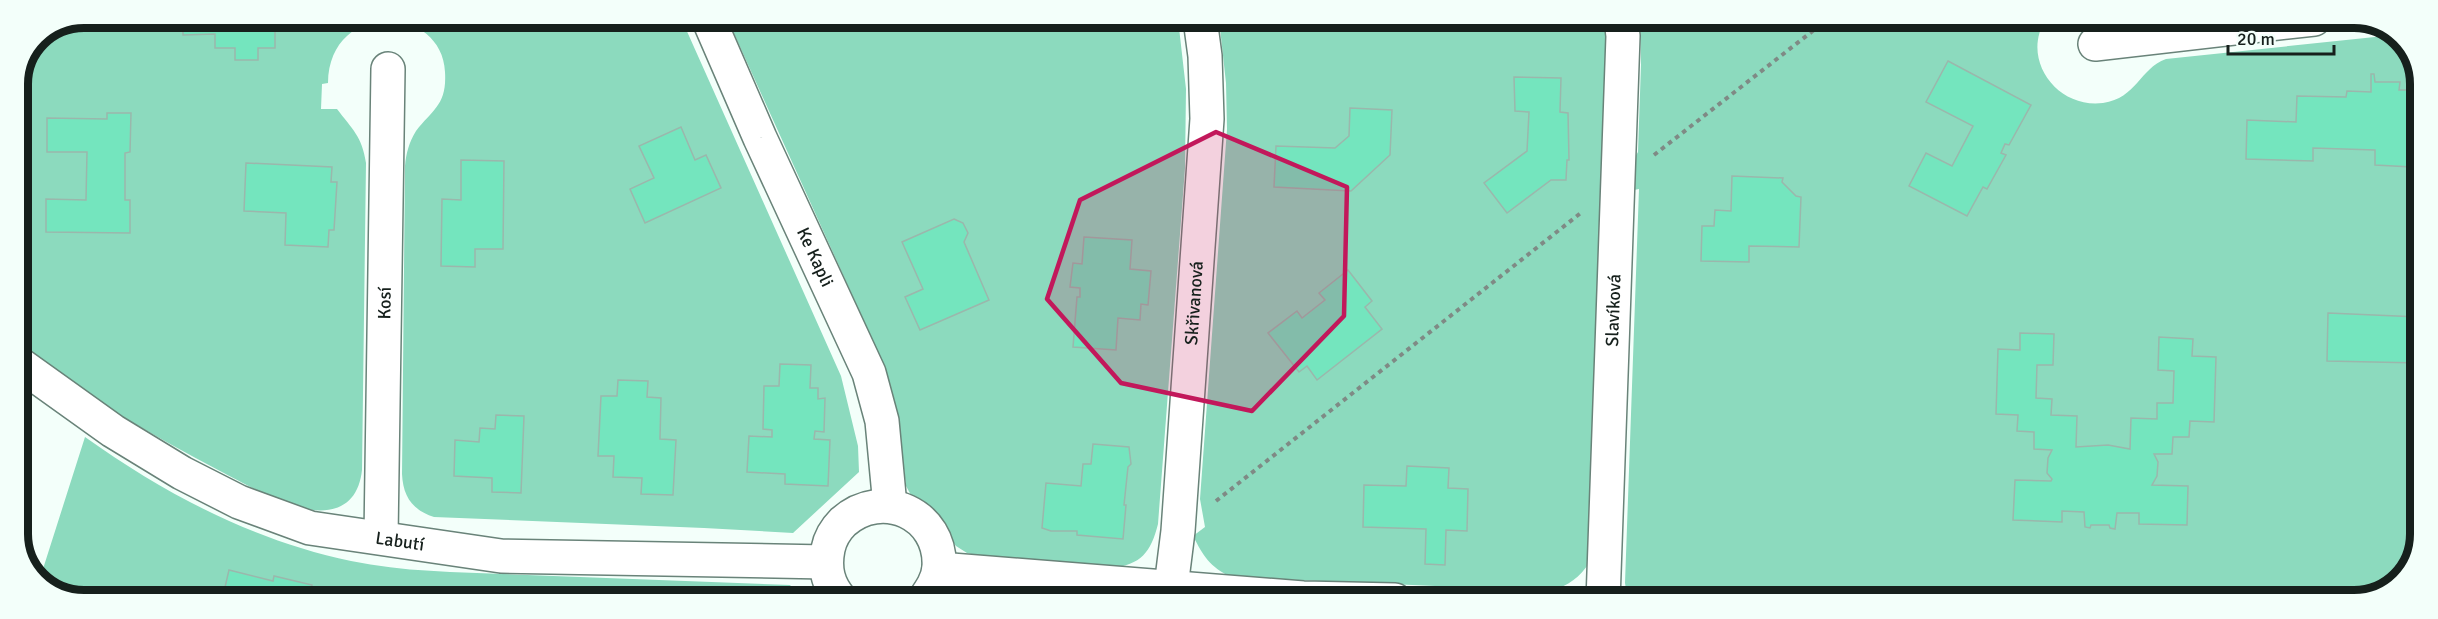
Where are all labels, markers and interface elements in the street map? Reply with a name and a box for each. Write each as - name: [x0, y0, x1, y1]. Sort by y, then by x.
- scale bar: [2228, 18, 2334, 56]
- text: 20 m: [2237, 28, 2275, 50]
- street label: Ke Kapli: [792, 224, 838, 290]
- street label: Skřivanová: [1180, 260, 1208, 346]
- street label: Slavíková: [1601, 274, 1626, 347]
- street label: Kosí: [373, 286, 396, 320]
- street label: Labutí: [374, 527, 426, 556]

